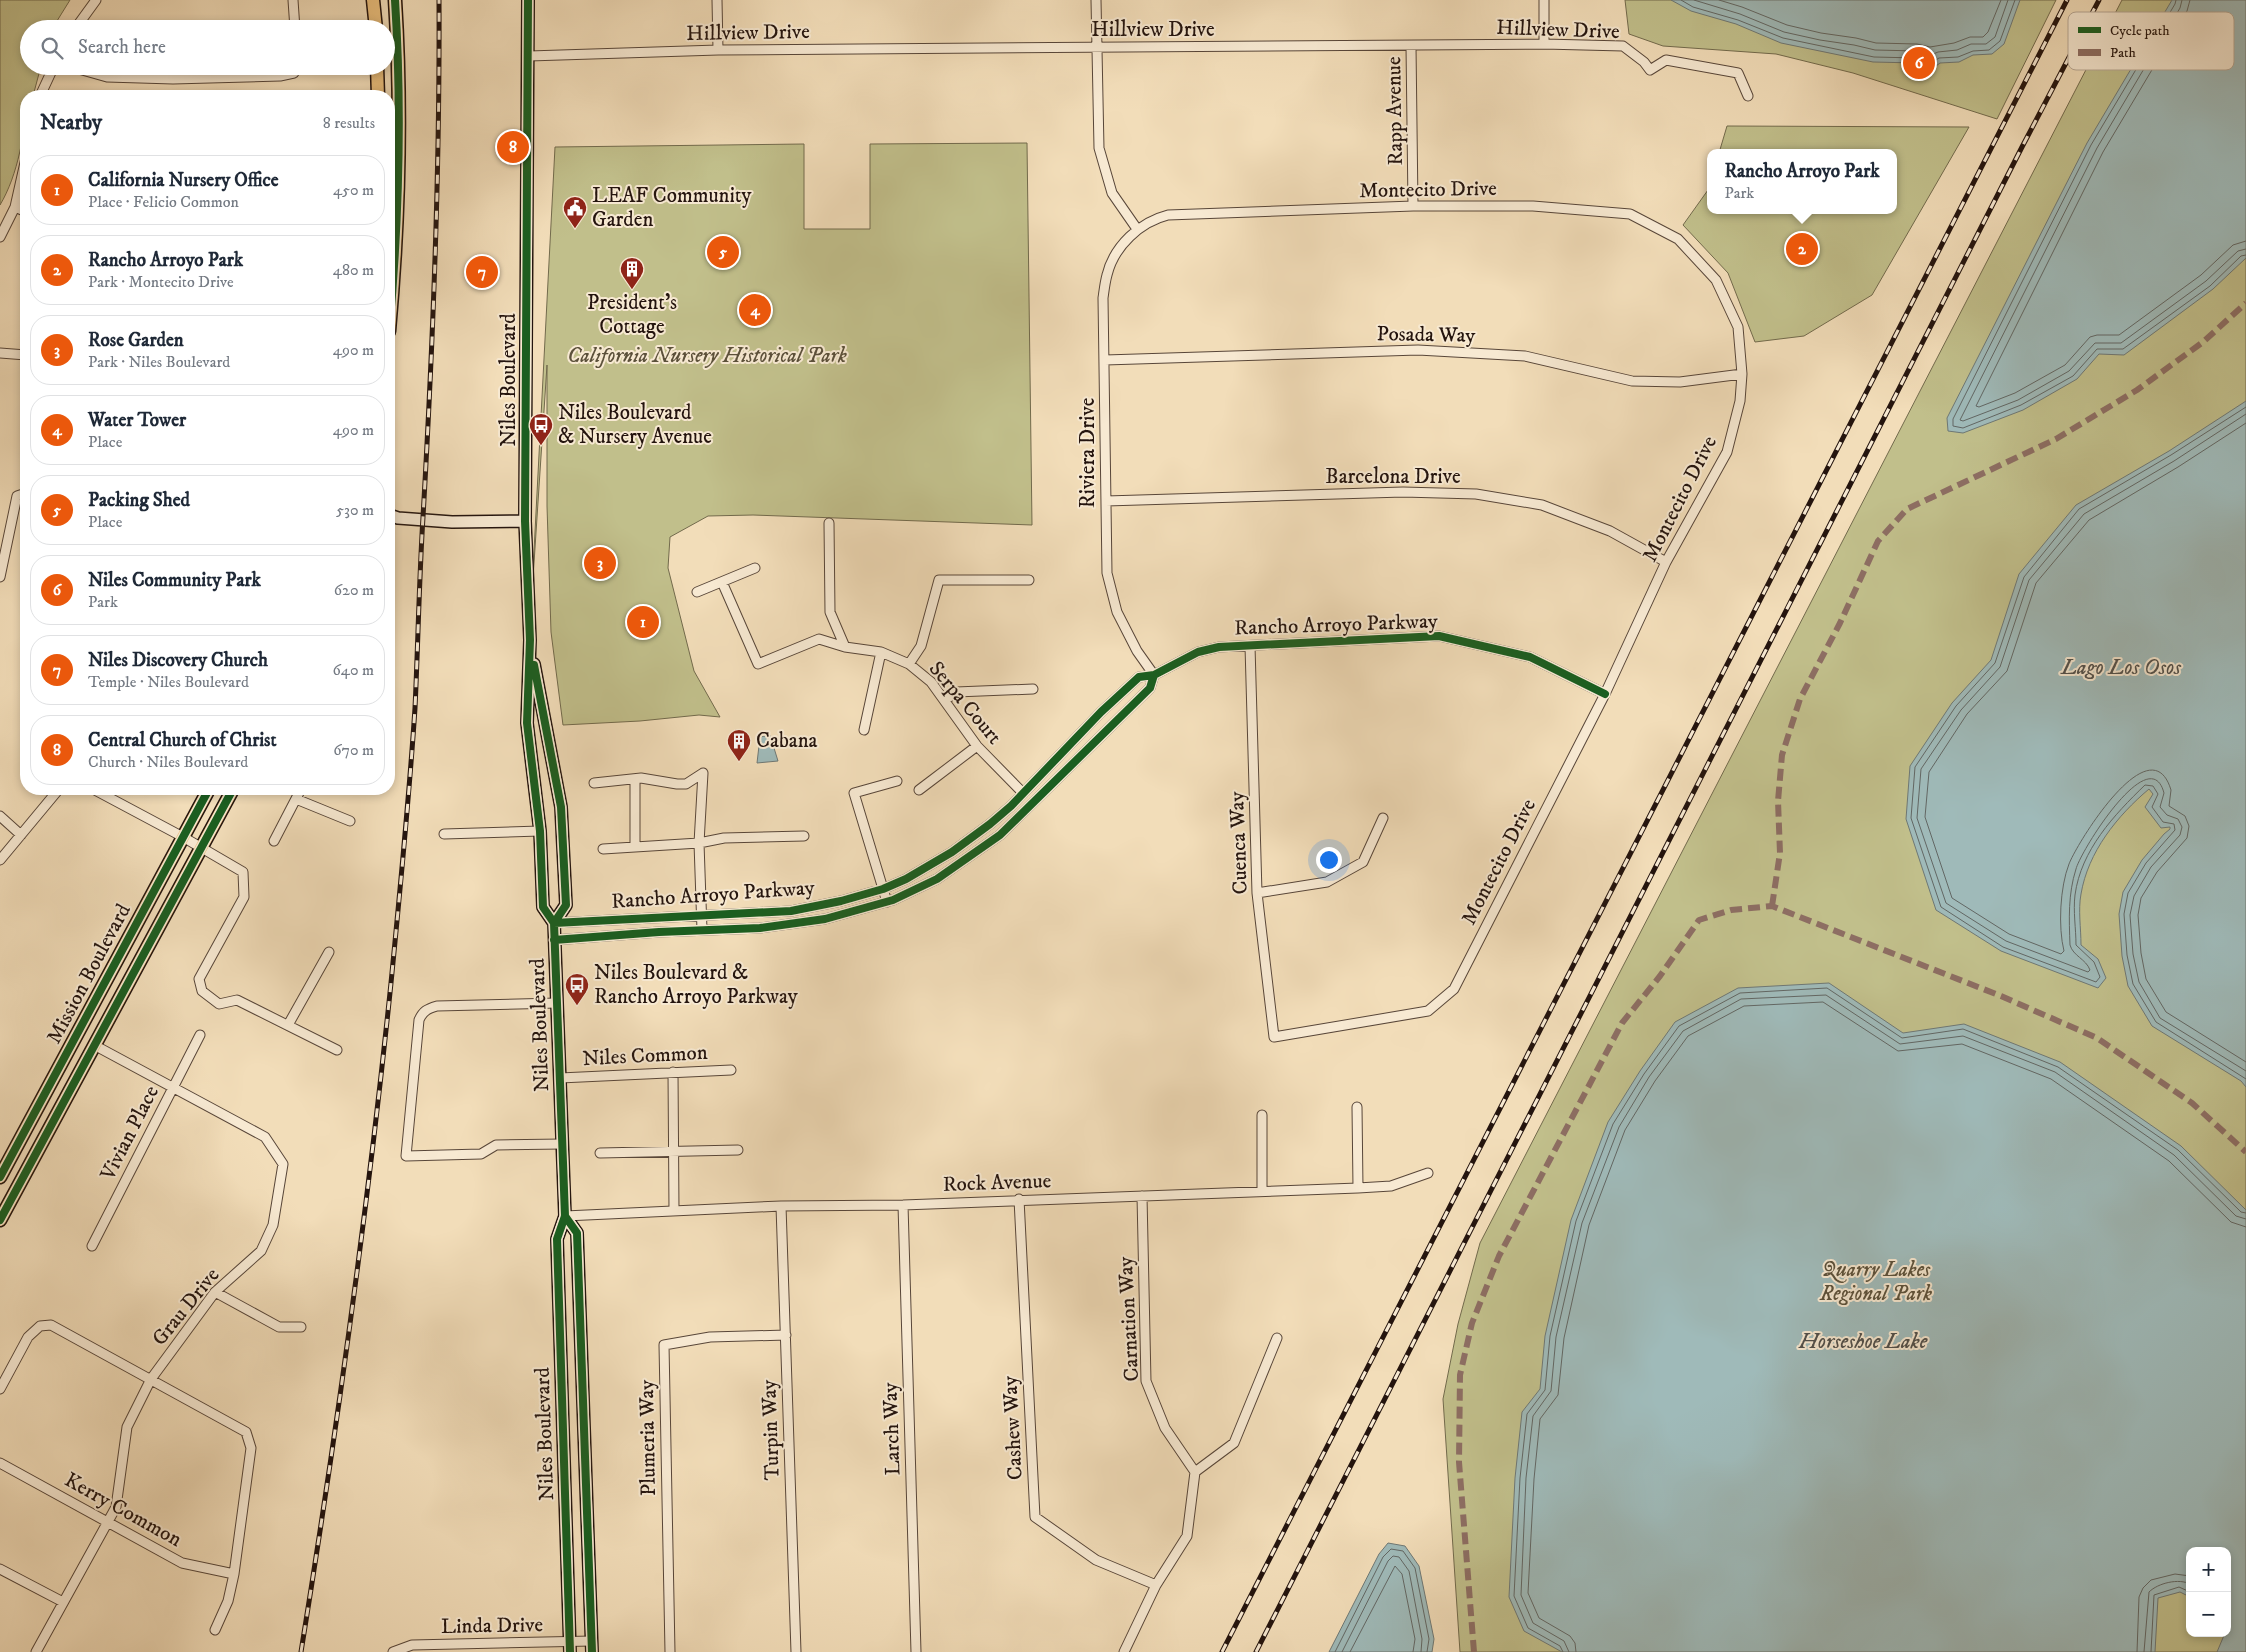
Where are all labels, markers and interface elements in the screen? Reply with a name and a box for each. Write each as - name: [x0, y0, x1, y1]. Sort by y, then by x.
- legend: [2068, 12, 2234, 70]
- street label: Hillview Drive: [1496, 15, 1620, 45]
- street label: Hillview Drive: [1091, 17, 1215, 43]
- street label: Hillview Drive: [686, 19, 810, 47]
- search box: [20, 20, 395, 75]
- text: Cycle path: [2110, 22, 2170, 40]
- icon: search: [38, 34, 66, 62]
- text: Search here: [78, 36, 166, 59]
- pin: 6: [1903, 44, 1935, 82]
- text: Path: [2110, 44, 2137, 62]
- street label: Rapp Avenue: [1381, 56, 1409, 166]
- text: Nearby: [40, 110, 102, 136]
- text: 8 results: [323, 113, 375, 133]
- pin: 8: [497, 128, 529, 166]
- popup: [1707, 149, 1897, 214]
- text: Rancho Arroyo Park: [1724, 160, 1880, 183]
- text: California Nursery Office: [88, 169, 279, 192]
- street label: Montecito Drive: [1359, 176, 1497, 204]
- text: 1: [54, 180, 60, 200]
- text: 450 m: [333, 180, 374, 200]
- place label: LEAF Community Garden: [592, 183, 753, 233]
- text: Park: [1724, 183, 1754, 203]
- text: Place · Felicio Common: [88, 192, 239, 212]
- public building icon: LEAF Community Garden: [562, 195, 588, 229]
- pin: 2: [1786, 230, 1818, 268]
- pin: 5: [707, 233, 739, 271]
- text: Rancho Arroyo Park: [88, 249, 243, 272]
- pin: 7: [466, 253, 498, 291]
- building icon: President's Cottage: [619, 256, 645, 290]
- text: 2: [53, 260, 61, 280]
- text: 480 m: [333, 260, 374, 280]
- text: Park · Montecito Drive: [88, 272, 234, 292]
- place label: President's Cottage: [587, 290, 677, 340]
- pin: 4: [739, 291, 771, 329]
- street label: Niles Boulevard: [496, 313, 522, 447]
- street label: Posada Way: [1376, 321, 1477, 349]
- text: Rose Garden: [88, 329, 184, 352]
- text: 3: [54, 340, 60, 360]
- text: 490 m: [333, 340, 374, 360]
- park label: California Nursery Historical Park: [567, 343, 847, 369]
- text: Park · Niles Boulevard: [88, 352, 230, 372]
- street label: Riviera Drive: [1075, 397, 1101, 508]
- place label: Niles Boulevard & Nursery Avenue: [558, 400, 712, 450]
- text: Water Tower: [88, 409, 186, 432]
- bus stop icon: Niles Boulevard & Nursery Avenue: [528, 412, 554, 446]
- text: 4: [52, 420, 62, 440]
- text: 490 m: [333, 420, 374, 440]
- street label: Montecito Drive: [1637, 431, 1723, 566]
- text: Place: [88, 432, 122, 452]
- street label: Barcelona Drive: [1325, 464, 1461, 490]
- text: Packing Shed: [88, 489, 190, 512]
- text: 5: [53, 500, 61, 520]
- text: 530 m: [336, 500, 374, 520]
- text: Place: [88, 512, 122, 532]
- pin: 3: [584, 544, 616, 582]
- text: Niles Community Park: [88, 569, 261, 592]
- text: 6: [53, 580, 61, 600]
- text: 620 m: [334, 580, 374, 600]
- text: Park: [88, 592, 118, 612]
- pin: 1: [627, 603, 659, 641]
- street label: Rancho Arroyo Parkway: [1234, 608, 1439, 642]
- text: Niles Discovery Church: [88, 649, 268, 672]
- water label: Lago Los Osos: [2059, 654, 2182, 681]
- street label: Serpa Court: [923, 656, 1007, 750]
- text: 7: [53, 660, 61, 680]
- text: 640 m: [332, 660, 374, 680]
- text: Temple · Niles Boulevard: [88, 672, 249, 692]
- building icon: Cabana: [726, 728, 752, 762]
- place label: Cabana: [756, 728, 818, 754]
- text: Central Church of Christ: [88, 729, 277, 752]
- text: 8: [53, 740, 61, 760]
- text: 670 m: [333, 740, 374, 760]
- text: Church · Niles Boulevard: [88, 752, 248, 772]
- street label: Cuenca Way: [1224, 790, 1254, 895]
- street label: Montecito Drive: [1456, 794, 1542, 929]
- your location: [1316, 847, 1342, 873]
- street label: Rancho Arroyo Parkway: [610, 875, 817, 915]
- street label: Mission Boulevard: [41, 899, 137, 1048]
- street label: Niles Boulevard: [525, 957, 555, 1092]
- place label: Niles Boulevard & Rancho Arroyo Parkway: [594, 960, 799, 1010]
- bus stop icon: Niles Boulevard & Rancho Arroyo Parkway: [564, 972, 590, 1006]
- street label: Niles Common: [582, 1040, 708, 1072]
- street label: Vivian Place: [95, 1081, 165, 1186]
- street label: Rock Avenue: [942, 1168, 1052, 1198]
- street label: Carnation Way: [1113, 1255, 1145, 1382]
- park label: Quarry Lakes Regional Park: [1819, 1257, 1932, 1307]
- street label: Grau Drive: [147, 1263, 225, 1351]
- water label: Horseshoe Lake: [1798, 1328, 1928, 1355]
- street label: Niles Boulevard: [530, 1366, 560, 1501]
- street label: Cashew Way: [997, 1374, 1029, 1481]
- street label: Turpin Way: [756, 1378, 786, 1481]
- street label: Plumeria Way: [634, 1379, 662, 1496]
- street label: Larch Way: [877, 1381, 907, 1476]
- street label: Kerry Common: [60, 1467, 186, 1553]
- map controls: [2186, 1547, 2231, 1637]
- button: +: [2186, 1547, 2231, 1592]
- button: −: [2186, 1592, 2231, 1637]
- street label: Linda Drive: [441, 1612, 544, 1640]

